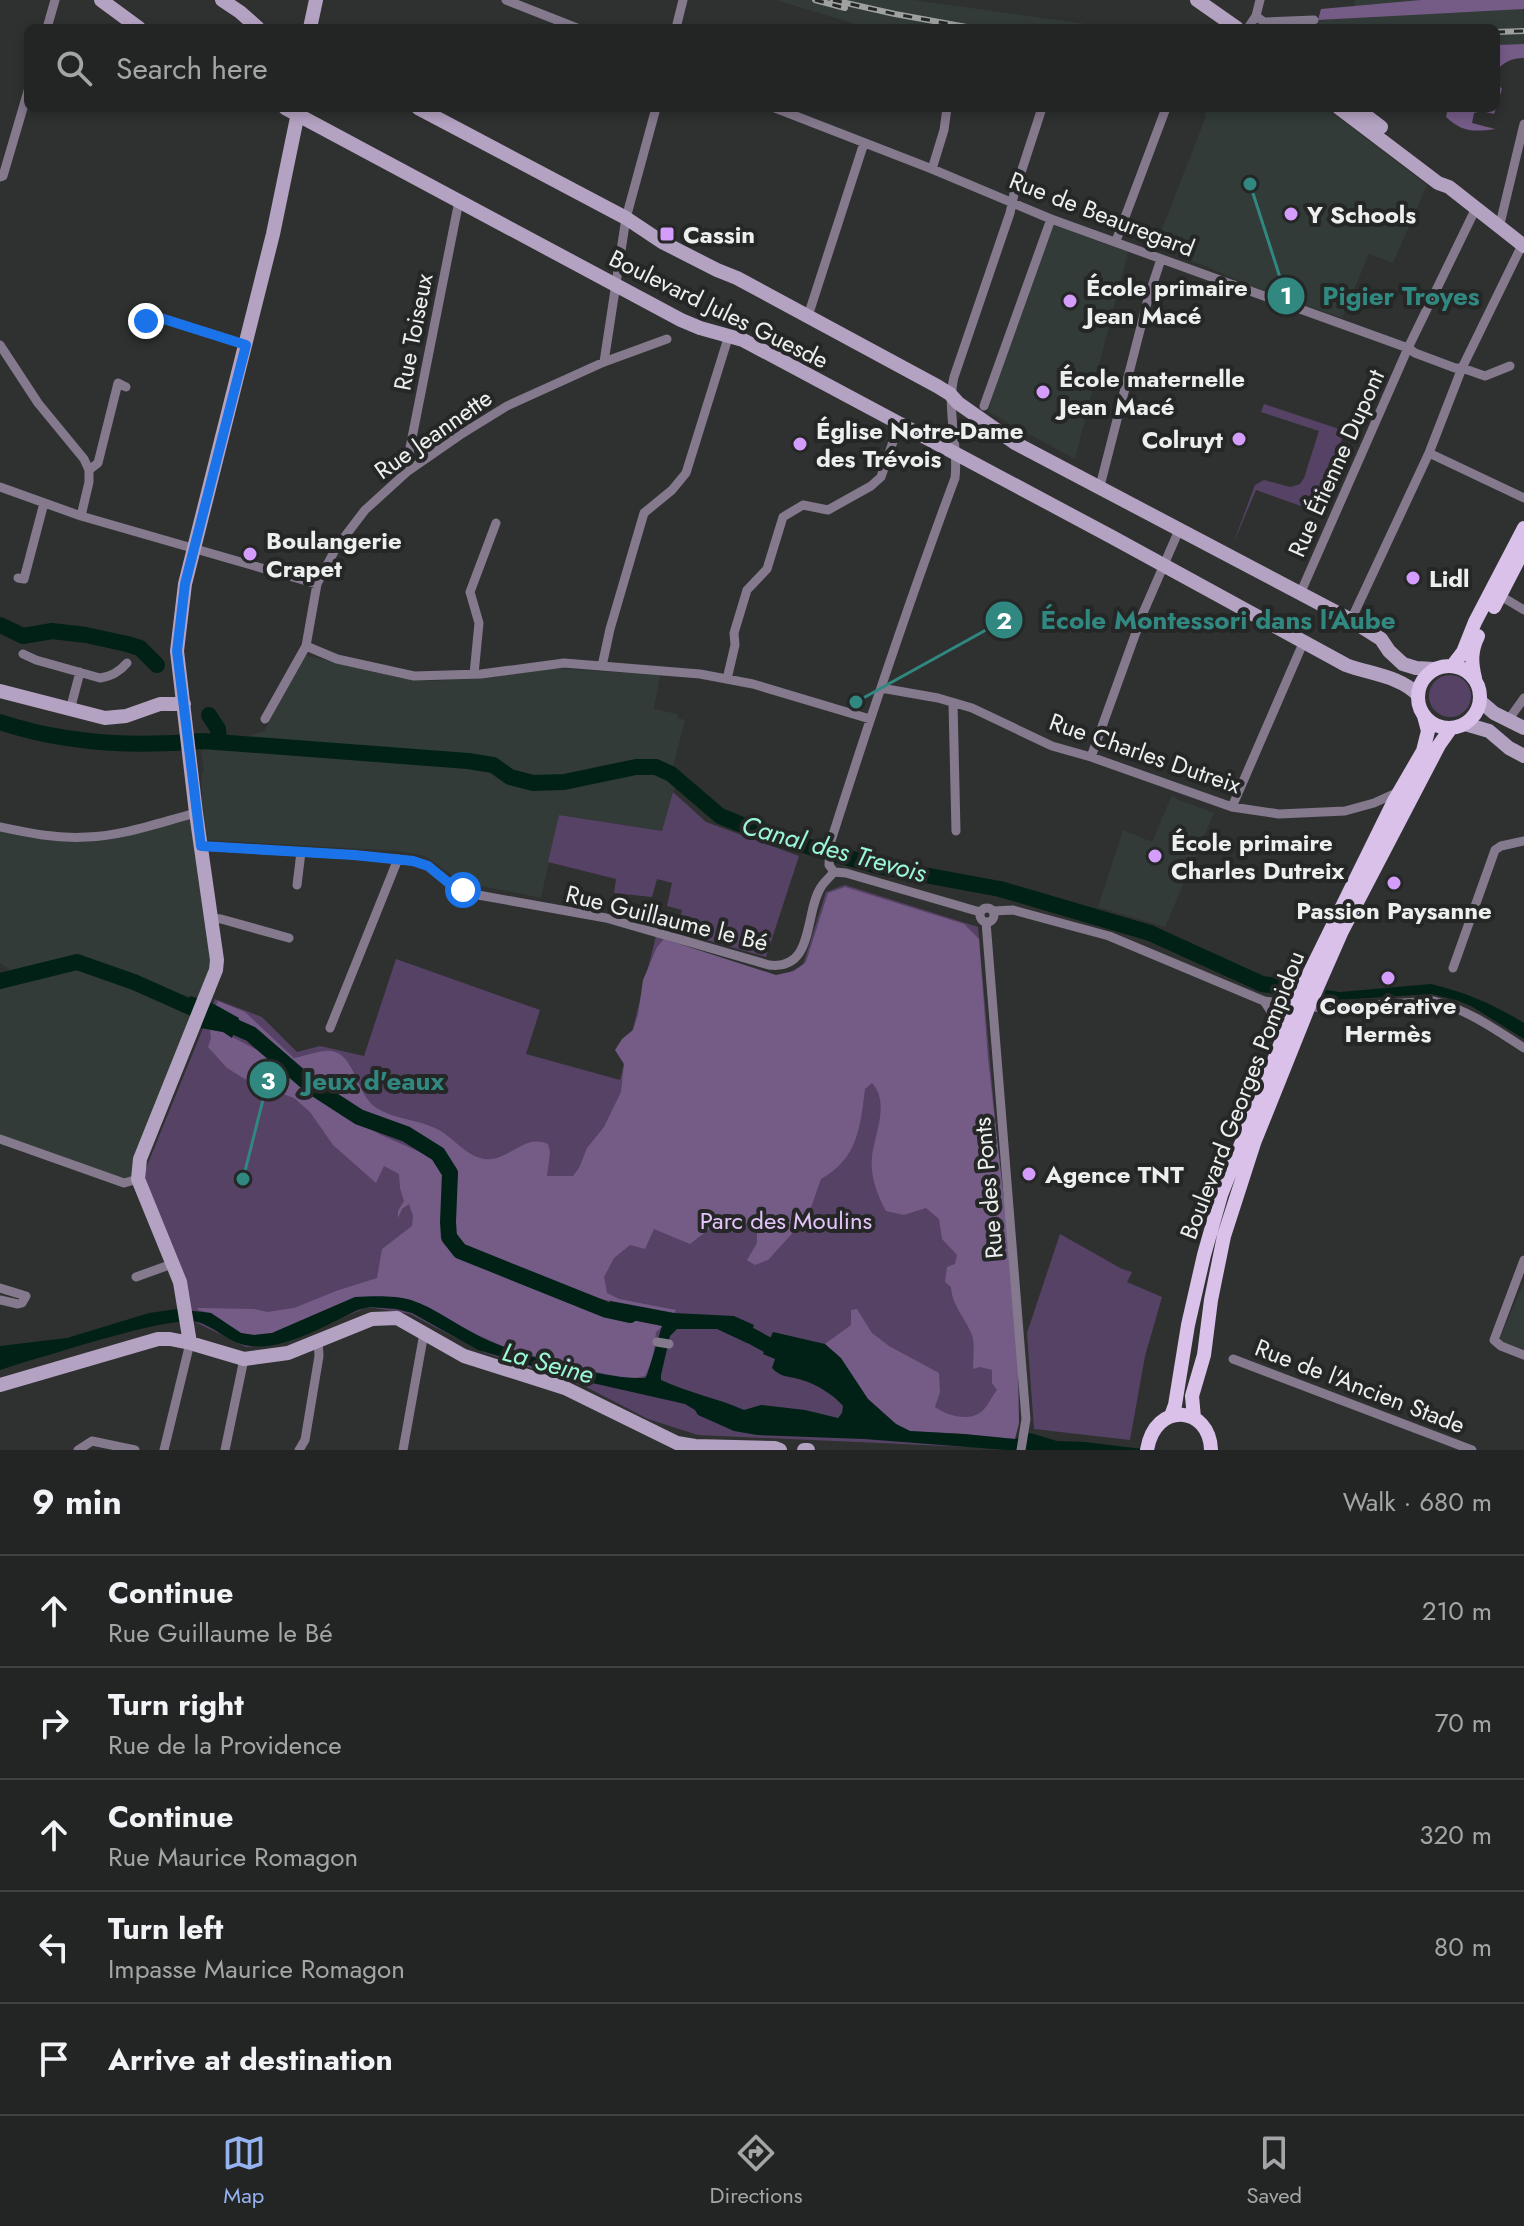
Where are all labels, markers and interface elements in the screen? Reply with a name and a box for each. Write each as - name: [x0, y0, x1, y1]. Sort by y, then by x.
- search box: [24, 24, 1500, 112]
- icon: search: [52, 46, 96, 90]
- text: Search here: [116, 47, 268, 90]
- street label: Rue de Beauregard: [1004, 163, 1200, 265]
- place label: Y Schools: [1306, 197, 1416, 232]
- marker: Y Schools: [1282, 205, 1300, 223]
- place label: Cassin: [683, 217, 755, 252]
- marker: Cassin: [658, 225, 676, 243]
- street label: Boulevard Jules Guesde: [603, 241, 835, 377]
- street label: Rue Toiseux: [385, 270, 442, 393]
- place label: École primaire Jean Macé: [1082, 270, 1248, 333]
- callout: Pigier Troyes: [1266, 271, 1495, 321]
- text: Pigier Troyes: [1322, 277, 1480, 315]
- text: 1: [1280, 278, 1292, 313]
- marker: École primaire Jean Macé: [1061, 292, 1079, 310]
- route end: [128, 303, 164, 339]
- place label: École maternelle Jean Macé: [1055, 361, 1245, 424]
- street label: Rue Étienne Dupont: [1279, 363, 1393, 562]
- street label: Rue Jeannette: [367, 380, 499, 488]
- marker: École maternelle Jean Macé: [1034, 383, 1052, 401]
- place label: Église Notre-Dame des Trévois: [816, 413, 1024, 476]
- place label: Colruyt: [1142, 422, 1223, 457]
- marker: Colruyt: [1230, 430, 1248, 448]
- marker: Église Notre-Dame des Trévois: [791, 435, 809, 453]
- place label: Boulangerie Crapet: [266, 523, 402, 586]
- marker: Boulangerie Crapet: [241, 545, 259, 563]
- place label: Lidl: [1429, 561, 1470, 596]
- marker: Lidl: [1404, 569, 1422, 587]
- callout: École Montessori dans l'Aube: [984, 595, 1412, 645]
- text: École Montessori dans l'Aube: [1040, 601, 1396, 639]
- text: 2: [996, 603, 1012, 638]
- street label: Rue Charles Dutreix: [1045, 704, 1246, 802]
- water label: Canal des Trevois: [737, 806, 931, 892]
- place label: École primaire Charles Dutreix: [1171, 825, 1345, 888]
- marker: École primaire Charles Dutreix: [1146, 847, 1164, 865]
- route start: [445, 872, 481, 908]
- marker: Passion Paysanne: [1385, 874, 1403, 892]
- street label: Rue Guillaume le Bé: [562, 876, 772, 960]
- place label: Passion Paysanne: [1296, 893, 1492, 928]
- street label: Boulevard Georges Pompidou: [1171, 946, 1313, 1244]
- marker: Coopérative Hermès: [1379, 969, 1397, 987]
- place label: Coopérative Hermès: [1320, 988, 1456, 1051]
- callout: Jeux d'eaux: [248, 1055, 461, 1105]
- text: Jeux d'eaux: [299, 1062, 444, 1100]
- text: 3: [261, 1063, 276, 1098]
- street label: Rue des Ponts: [964, 1116, 1012, 1260]
- place label: Agence TNT: [1044, 1157, 1184, 1192]
- marker: Agence TNT: [1020, 1165, 1038, 1183]
- park label: Parc des Moulins: [700, 1203, 872, 1238]
- street label: Rue de l'Ancien Stade: [1250, 1330, 1470, 1442]
- water label: La Seine: [498, 1333, 598, 1393]
- text: 9 min: [32, 1478, 122, 1527]
- text: Walk · 680 m: [1343, 1483, 1492, 1521]
- text: Continue: [108, 1571, 234, 1614]
- icon: ahead: [32, 1589, 76, 1633]
- text: 210 m: [1422, 1592, 1492, 1630]
- text: Rue Guillaume le Bé: [108, 1614, 333, 1652]
- text: Turn right: [108, 1683, 244, 1726]
- icon: right: [32, 1701, 76, 1745]
- text: 70 m: [1435, 1704, 1492, 1742]
- text: Rue de la Providence: [108, 1726, 342, 1764]
- text: Continue: [108, 1795, 234, 1838]
- icon: ahead: [32, 1813, 76, 1857]
- text: 320 m: [1419, 1816, 1492, 1854]
- text: Rue Maurice Romagon: [108, 1838, 358, 1876]
- text: Turn left: [108, 1907, 223, 1950]
- icon: left: [32, 1925, 76, 1969]
- text: 80 m: [1434, 1928, 1492, 1966]
- text: Impasse Maurice Romagon: [108, 1950, 405, 1988]
- icon: arrive: [32, 2037, 76, 2081]
- text: Arrive at destination: [108, 2038, 393, 2081]
- tab: Map: [222, 2131, 266, 2211]
- tab: Directions: [710, 2131, 803, 2211]
- tab: Saved: [1246, 2131, 1302, 2211]

